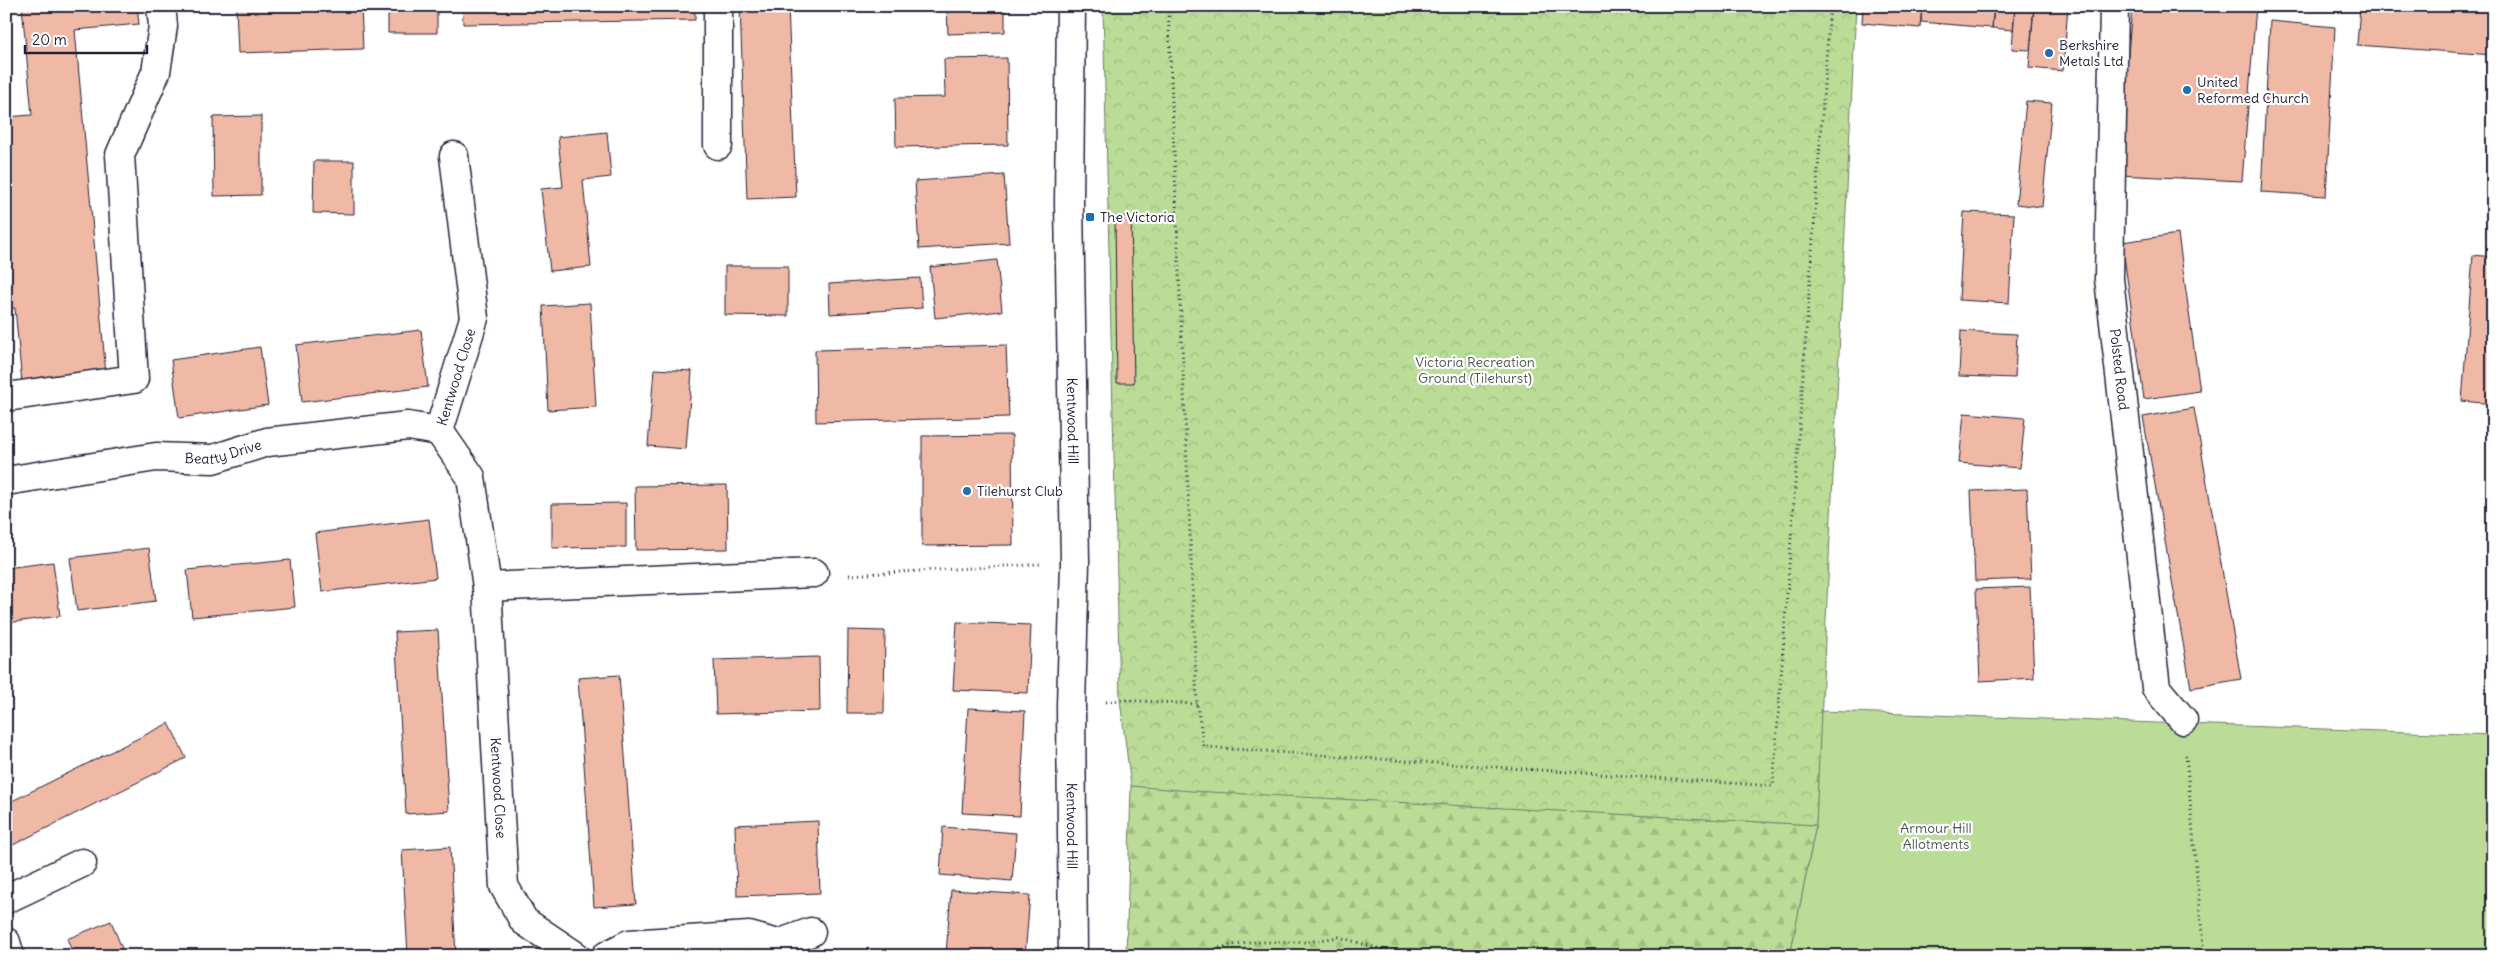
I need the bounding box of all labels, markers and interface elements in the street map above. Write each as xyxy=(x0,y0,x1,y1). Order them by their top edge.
scale bar xyxy=(25,22,148,54)
text: 20 m xyxy=(32,30,67,49)
place label: Berkshire Metals Ltd xyxy=(2059,36,2124,70)
marker: Berkshire Metals Ltd xyxy=(2043,47,2055,59)
place label: United Reformed Church xyxy=(2197,73,2309,107)
marker: United Reformed Church xyxy=(2181,84,2193,96)
place label: The Victoria xyxy=(1100,208,1175,226)
marker: The Victoria xyxy=(1084,211,1096,223)
street label: Kentwood Close xyxy=(433,326,479,428)
street label: Polsted Road xyxy=(2106,328,2133,411)
park label: Victoria Recreation Ground (Tilehurst) xyxy=(1415,353,1535,387)
street label: Kentwood Hill xyxy=(1063,378,1082,464)
street label: Beatty Drive xyxy=(184,435,264,468)
place label: Tilehurst Club xyxy=(977,482,1063,500)
marker: Tilehurst Club xyxy=(961,485,973,497)
street label: Kentwood Close xyxy=(487,737,510,839)
street label: Kentwood Hill xyxy=(1063,783,1081,869)
park label: Armour Hill Allotments xyxy=(1900,819,1972,853)

